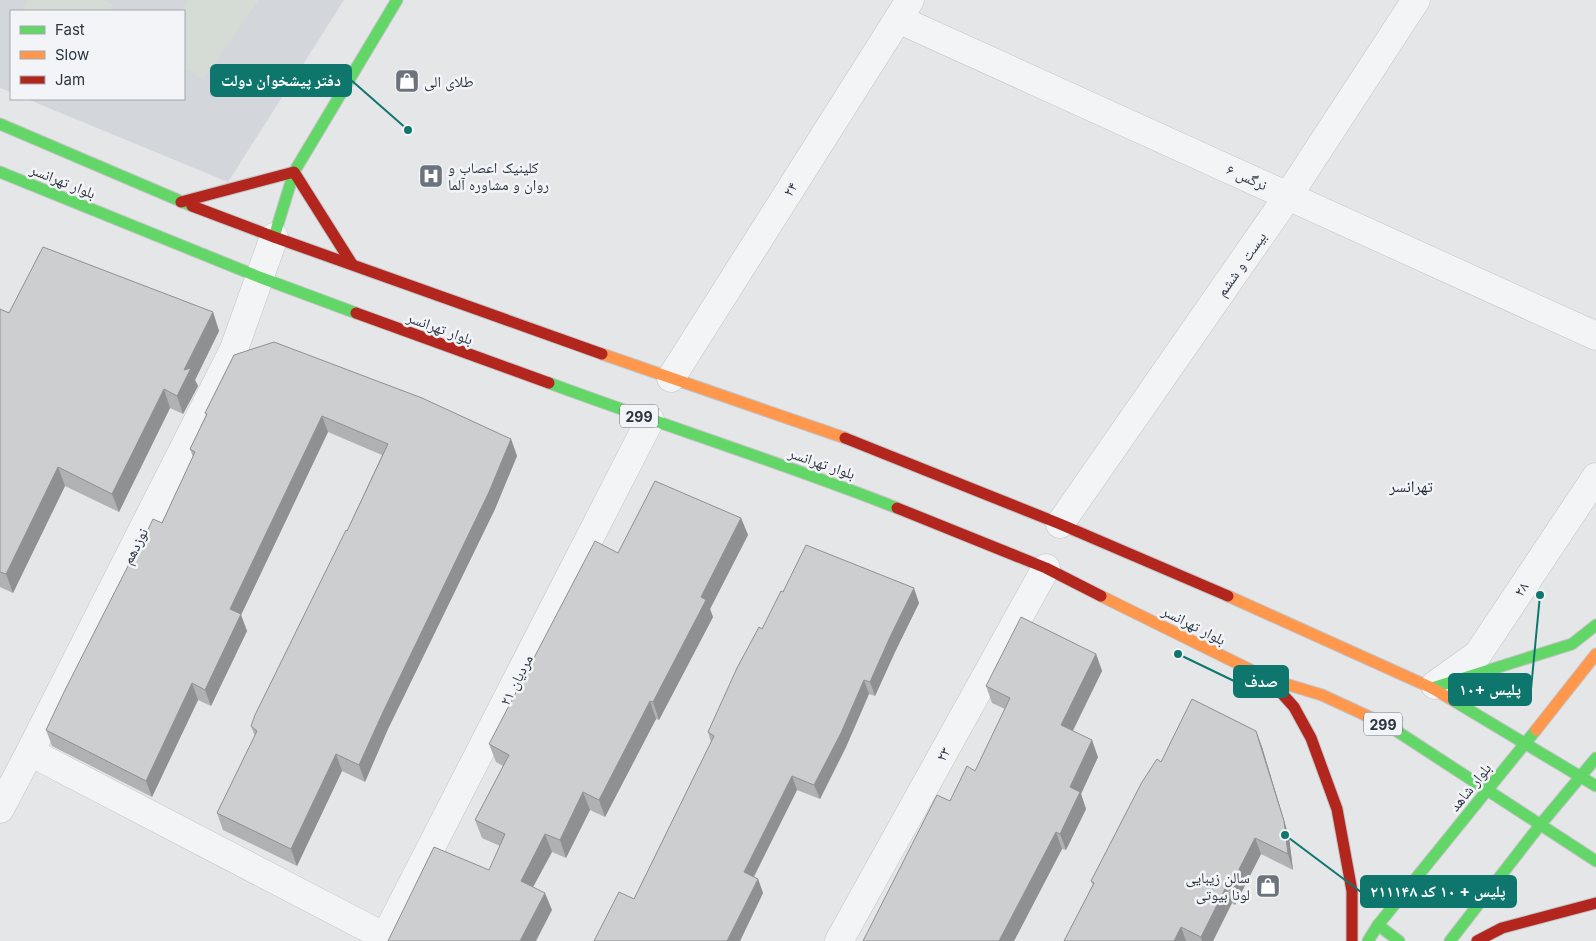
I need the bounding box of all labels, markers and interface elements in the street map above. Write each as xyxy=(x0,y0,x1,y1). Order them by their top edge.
legend xyxy=(10,10,185,100)
text: Fast xyxy=(55,20,85,39)
text: Slow xyxy=(55,45,89,64)
callout: دفتر پیشخوان دولت xyxy=(211,65,351,96)
shop icon: طلای الی xyxy=(394,68,420,94)
text: Jam xyxy=(55,70,85,89)
text: دفتر پیشخوان دولت xyxy=(221,70,341,90)
place label: طلای الی xyxy=(424,72,474,92)
place label: کلینیک اعصاب و روان و مشاوره آلما xyxy=(448,158,549,195)
street label: بلوار تهرانسر xyxy=(27,159,99,203)
street label: نرگس ۶ xyxy=(1223,160,1270,195)
hospital icon: کلینیک اعصاب و روان و مشاوره آلما xyxy=(418,163,444,189)
street label: ۲۴ xyxy=(778,178,802,200)
street label: بیست و ششم xyxy=(1212,228,1271,301)
street label: بلوار تهرانسر xyxy=(403,307,476,349)
road number: 299 xyxy=(620,404,658,428)
street label: بلوار تهرانسر xyxy=(785,442,858,483)
district label: تهرانسر xyxy=(1388,476,1433,496)
street label: نوزدهم xyxy=(118,524,153,568)
street label: ۲۸ xyxy=(1509,578,1533,600)
street label: بلوار تهرانسر xyxy=(1158,600,1229,649)
street label: ۲۱ مردیان xyxy=(495,651,538,709)
callout: صدف xyxy=(1234,666,1288,697)
text: صدف xyxy=(1244,671,1278,691)
callout: پلیس +۱۰ xyxy=(1449,674,1531,705)
text: پلیس +۱۰ xyxy=(1459,679,1521,699)
road number: 299 xyxy=(1364,712,1402,736)
street label: ۲۳ xyxy=(931,743,955,765)
street label: بلوار شاهد xyxy=(1445,759,1495,815)
place label: سالن زیبایی لونا بیوتی xyxy=(1186,868,1250,905)
shop icon: سالن زیبایی لونا بیوتی xyxy=(1255,873,1281,899)
callout: پلیس + ۱۰ کد ۲۱۱۱۴۸ xyxy=(1361,876,1516,907)
text: پلیس + ۱۰ کد ۲۱۱۱۴۸ xyxy=(1370,881,1506,901)

